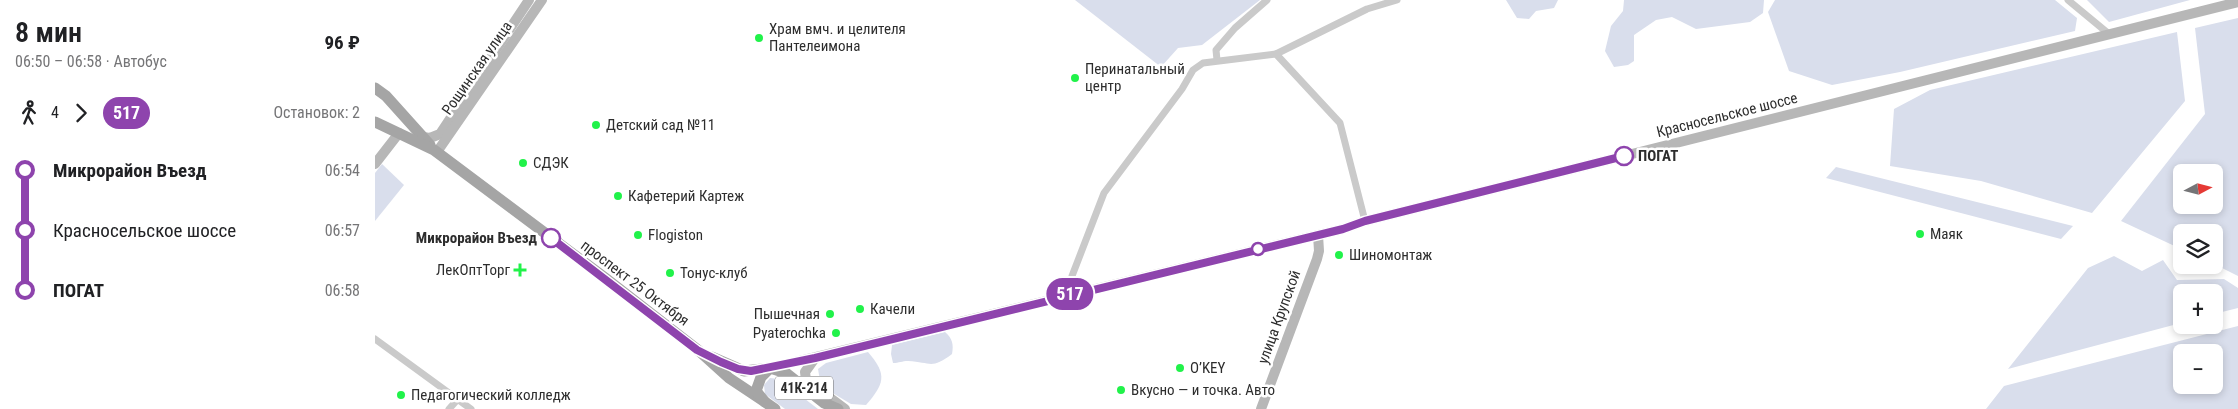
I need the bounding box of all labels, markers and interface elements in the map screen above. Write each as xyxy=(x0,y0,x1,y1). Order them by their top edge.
text: 8 мин xyxy=(15,16,82,49)
street label: Рощинская улица xyxy=(438,18,516,118)
place label: Храм вмч. и целителя Пантелеимона xyxy=(769,20,906,55)
text: 96 ₽ xyxy=(325,31,360,54)
marker: Храм вмч. и целителя Пантелеимона xyxy=(753,32,765,44)
text: 06:50 – 06:58 · Автобус xyxy=(15,52,167,71)
place label: Перинатальный центр xyxy=(1085,60,1185,95)
marker: Перинатальный центр xyxy=(1069,72,1081,84)
street label: Красносельское шоссе xyxy=(1655,89,1799,141)
icon: walk xyxy=(15,99,43,127)
icon: forward xyxy=(67,99,95,127)
text: 517 xyxy=(113,102,140,123)
text: 4 xyxy=(51,103,59,122)
text: Остановок: 2 xyxy=(273,103,360,122)
place label: Детский сад №11 xyxy=(606,116,715,134)
marker: Детский сад №11 xyxy=(590,119,602,131)
marker: ПОГАТ xyxy=(1614,146,1634,166)
place label: ПОГАТ xyxy=(1638,147,1678,165)
place label: СДЭК xyxy=(533,154,569,172)
marker: СДЭК xyxy=(517,157,529,169)
text: Микрорайон Въезд xyxy=(53,159,206,182)
text: 06:54 xyxy=(325,161,360,180)
north arrow xyxy=(2173,164,2223,214)
map controls xyxy=(2173,164,2223,394)
place label: Кафетерий Картеж xyxy=(628,187,744,205)
marker: Кафетерий Картеж xyxy=(612,190,624,202)
text: Красносельское шоссе xyxy=(53,219,236,242)
text: 06:57 xyxy=(325,221,360,240)
button: layers xyxy=(2173,224,2223,274)
place label: Маяк xyxy=(1930,225,1963,243)
place label: Flogiston xyxy=(648,226,703,244)
marker: Микрорайон Въезд xyxy=(541,228,561,248)
marker: Маяк xyxy=(1914,228,1926,240)
place label: Микрорайон Въезд xyxy=(416,229,538,247)
marker: Flogiston xyxy=(632,229,644,241)
street label: проспект 25 Октября xyxy=(577,236,693,330)
unlabelled marker xyxy=(1251,242,1265,256)
place label: Шиномонтаж xyxy=(1349,246,1432,264)
marker: Шиномонтаж xyxy=(1333,249,1345,261)
place label: ЛекОптТорг xyxy=(436,261,510,279)
marker: ЛекОптТорг xyxy=(514,264,526,276)
place label: Тонус-клуб xyxy=(680,264,747,282)
marker: Тонус-клуб xyxy=(664,267,676,279)
street label: улица Крупской xyxy=(1254,268,1304,366)
line badge: 517 xyxy=(1041,278,1099,310)
text: ПОГАТ xyxy=(53,279,104,302)
text: 06:58 xyxy=(325,281,360,300)
text: 517 xyxy=(1056,283,1084,304)
button: + xyxy=(2173,284,2223,334)
place label: Качели xyxy=(870,300,915,318)
marker: Качели xyxy=(854,303,866,315)
place label: Пышечная xyxy=(754,305,820,323)
marker: Пышечная xyxy=(824,308,836,320)
place label: Pyaterochka xyxy=(753,324,826,342)
marker: Pyaterochka xyxy=(830,327,842,339)
button: − xyxy=(2173,344,2223,394)
place label: O’KEY xyxy=(1190,359,1226,377)
marker: O’KEY xyxy=(1174,362,1186,374)
road number: 41К-214 xyxy=(775,376,833,399)
place label: Вкусно — и точка. Авто xyxy=(1131,381,1275,399)
marker: Вкусно — и точка. Авто xyxy=(1115,384,1127,396)
place label: Педагогический колледж xyxy=(411,386,571,404)
marker: Педагогический колледж xyxy=(395,389,407,401)

